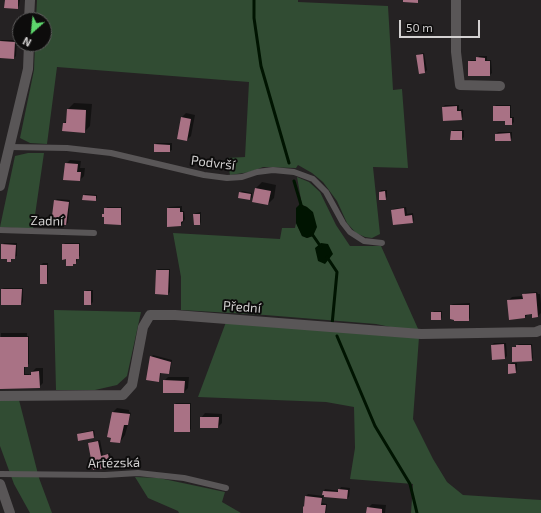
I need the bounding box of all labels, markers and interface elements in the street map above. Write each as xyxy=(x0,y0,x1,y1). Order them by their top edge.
north arrow xyxy=(12,12,52,52)
scale bar xyxy=(401,12,482,38)
text: 50 m xyxy=(406,20,433,34)
text: N xyxy=(20,35,33,50)
street label: Podvrší xyxy=(190,153,236,173)
street label: Zadní xyxy=(30,213,64,229)
street label: Přední xyxy=(223,298,261,316)
street label: Artézská xyxy=(88,455,140,471)

